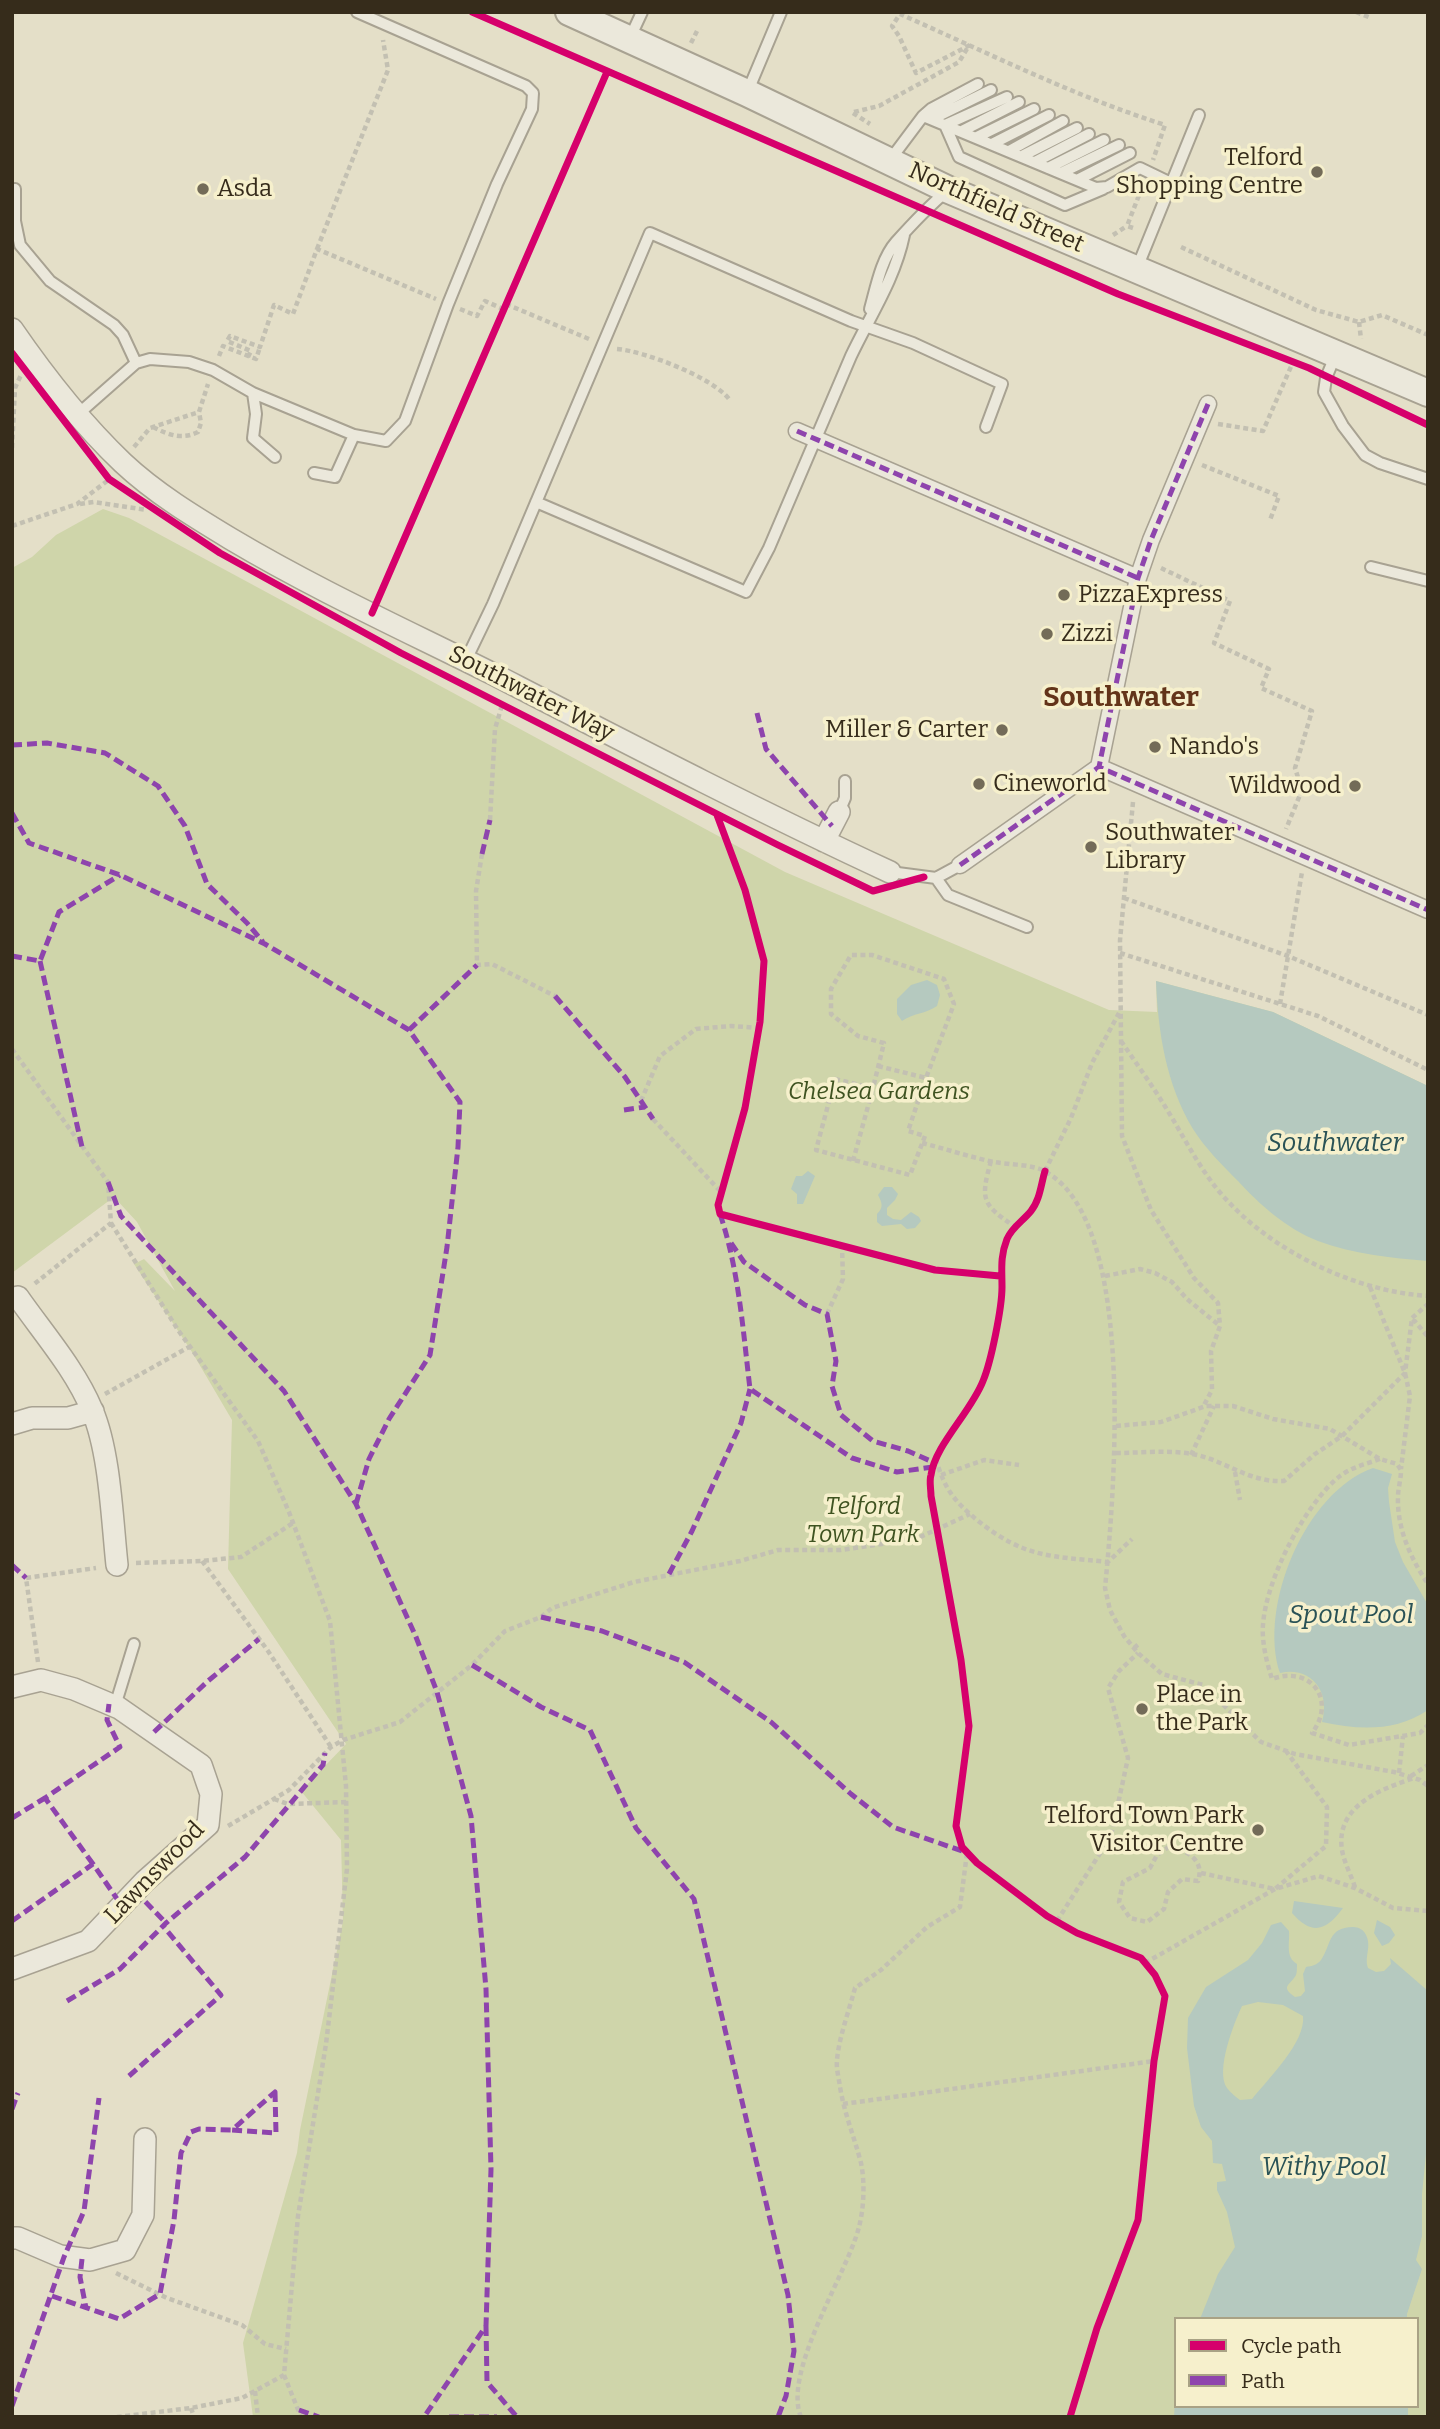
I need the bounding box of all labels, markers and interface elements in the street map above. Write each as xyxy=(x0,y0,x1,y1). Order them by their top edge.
place label: Telford Shopping Centre xyxy=(1116,144,1303,200)
street label: Northfield Street xyxy=(904,156,1088,260)
marker: Telford Shopping Centre xyxy=(1309,164,1325,180)
place label: Asda xyxy=(217,175,272,203)
marker: Asda xyxy=(195,181,211,197)
place label: PizzaExpress xyxy=(1078,581,1223,609)
marker: PizzaExpress xyxy=(1056,587,1072,603)
place label: Zizzi xyxy=(1061,620,1113,648)
marker: Zizzi xyxy=(1039,626,1055,642)
street label: Southwater Way xyxy=(443,640,619,748)
district label: Southwater xyxy=(1043,681,1199,715)
place label: Miller & Carter xyxy=(825,716,988,744)
marker: Miller & Carter xyxy=(994,722,1010,738)
place label: Nando's xyxy=(1169,733,1259,761)
marker: Nando's xyxy=(1147,739,1163,755)
place label: Cineworld xyxy=(993,770,1107,798)
place label: Wildwood xyxy=(1229,772,1341,800)
marker: Cineworld xyxy=(971,776,987,792)
marker: Wildwood xyxy=(1347,778,1363,794)
place label: Southwater Library xyxy=(1105,819,1234,875)
marker: Southwater Library xyxy=(1083,839,1099,855)
park label: Chelsea Gardens xyxy=(788,1078,970,1106)
water label: Southwater xyxy=(1267,1128,1403,1160)
park label: Telford Town Park xyxy=(807,1493,919,1549)
water label: Spout Pool xyxy=(1288,1600,1414,1632)
place label: Place in the Park xyxy=(1156,1681,1248,1737)
marker: Place in the Park xyxy=(1134,1701,1150,1717)
place label: Telford Town Park Visitor Centre xyxy=(1044,1802,1244,1858)
street label: Lawnswood xyxy=(99,1816,211,1930)
marker: Telford Town Park Visitor Centre xyxy=(1250,1822,1266,1838)
water label: Withy Pool xyxy=(1262,2152,1386,2184)
legend xyxy=(1174,2317,1419,2408)
text: Cycle path xyxy=(1241,2333,1341,2359)
text: Path xyxy=(1241,2368,1285,2394)

